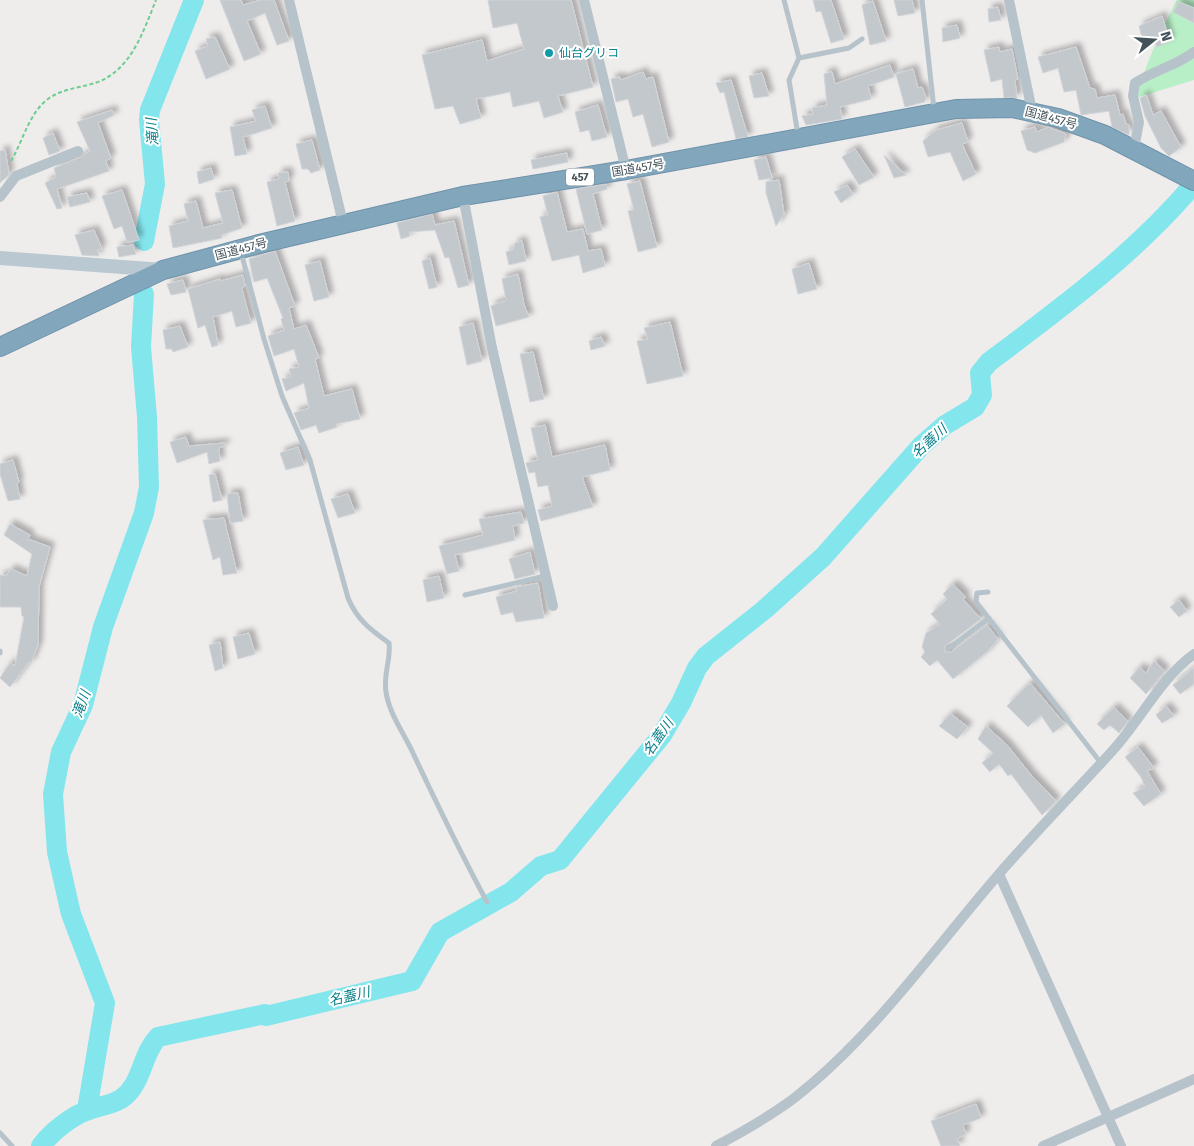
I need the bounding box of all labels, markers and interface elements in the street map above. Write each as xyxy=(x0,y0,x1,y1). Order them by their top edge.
north arrow xyxy=(1129,15,1179,65)
text: N xyxy=(1156,29,1175,43)
place label: 仙台グリコ xyxy=(559,46,619,60)
marker: 仙台グリコ xyxy=(543,47,555,59)
street label: 国道457号 xyxy=(1023,104,1079,132)
water label: 滝川 xyxy=(143,115,162,147)
street label: 国道457号 xyxy=(611,156,665,180)
road number: 457 xyxy=(566,168,594,186)
street label: 国道457号 xyxy=(213,235,269,263)
water label: 名蓋川 xyxy=(908,420,952,462)
water label: 滝川 xyxy=(69,686,95,720)
water label: 名蓋川 xyxy=(639,714,679,759)
water label: 名蓋川 xyxy=(327,983,373,1009)

